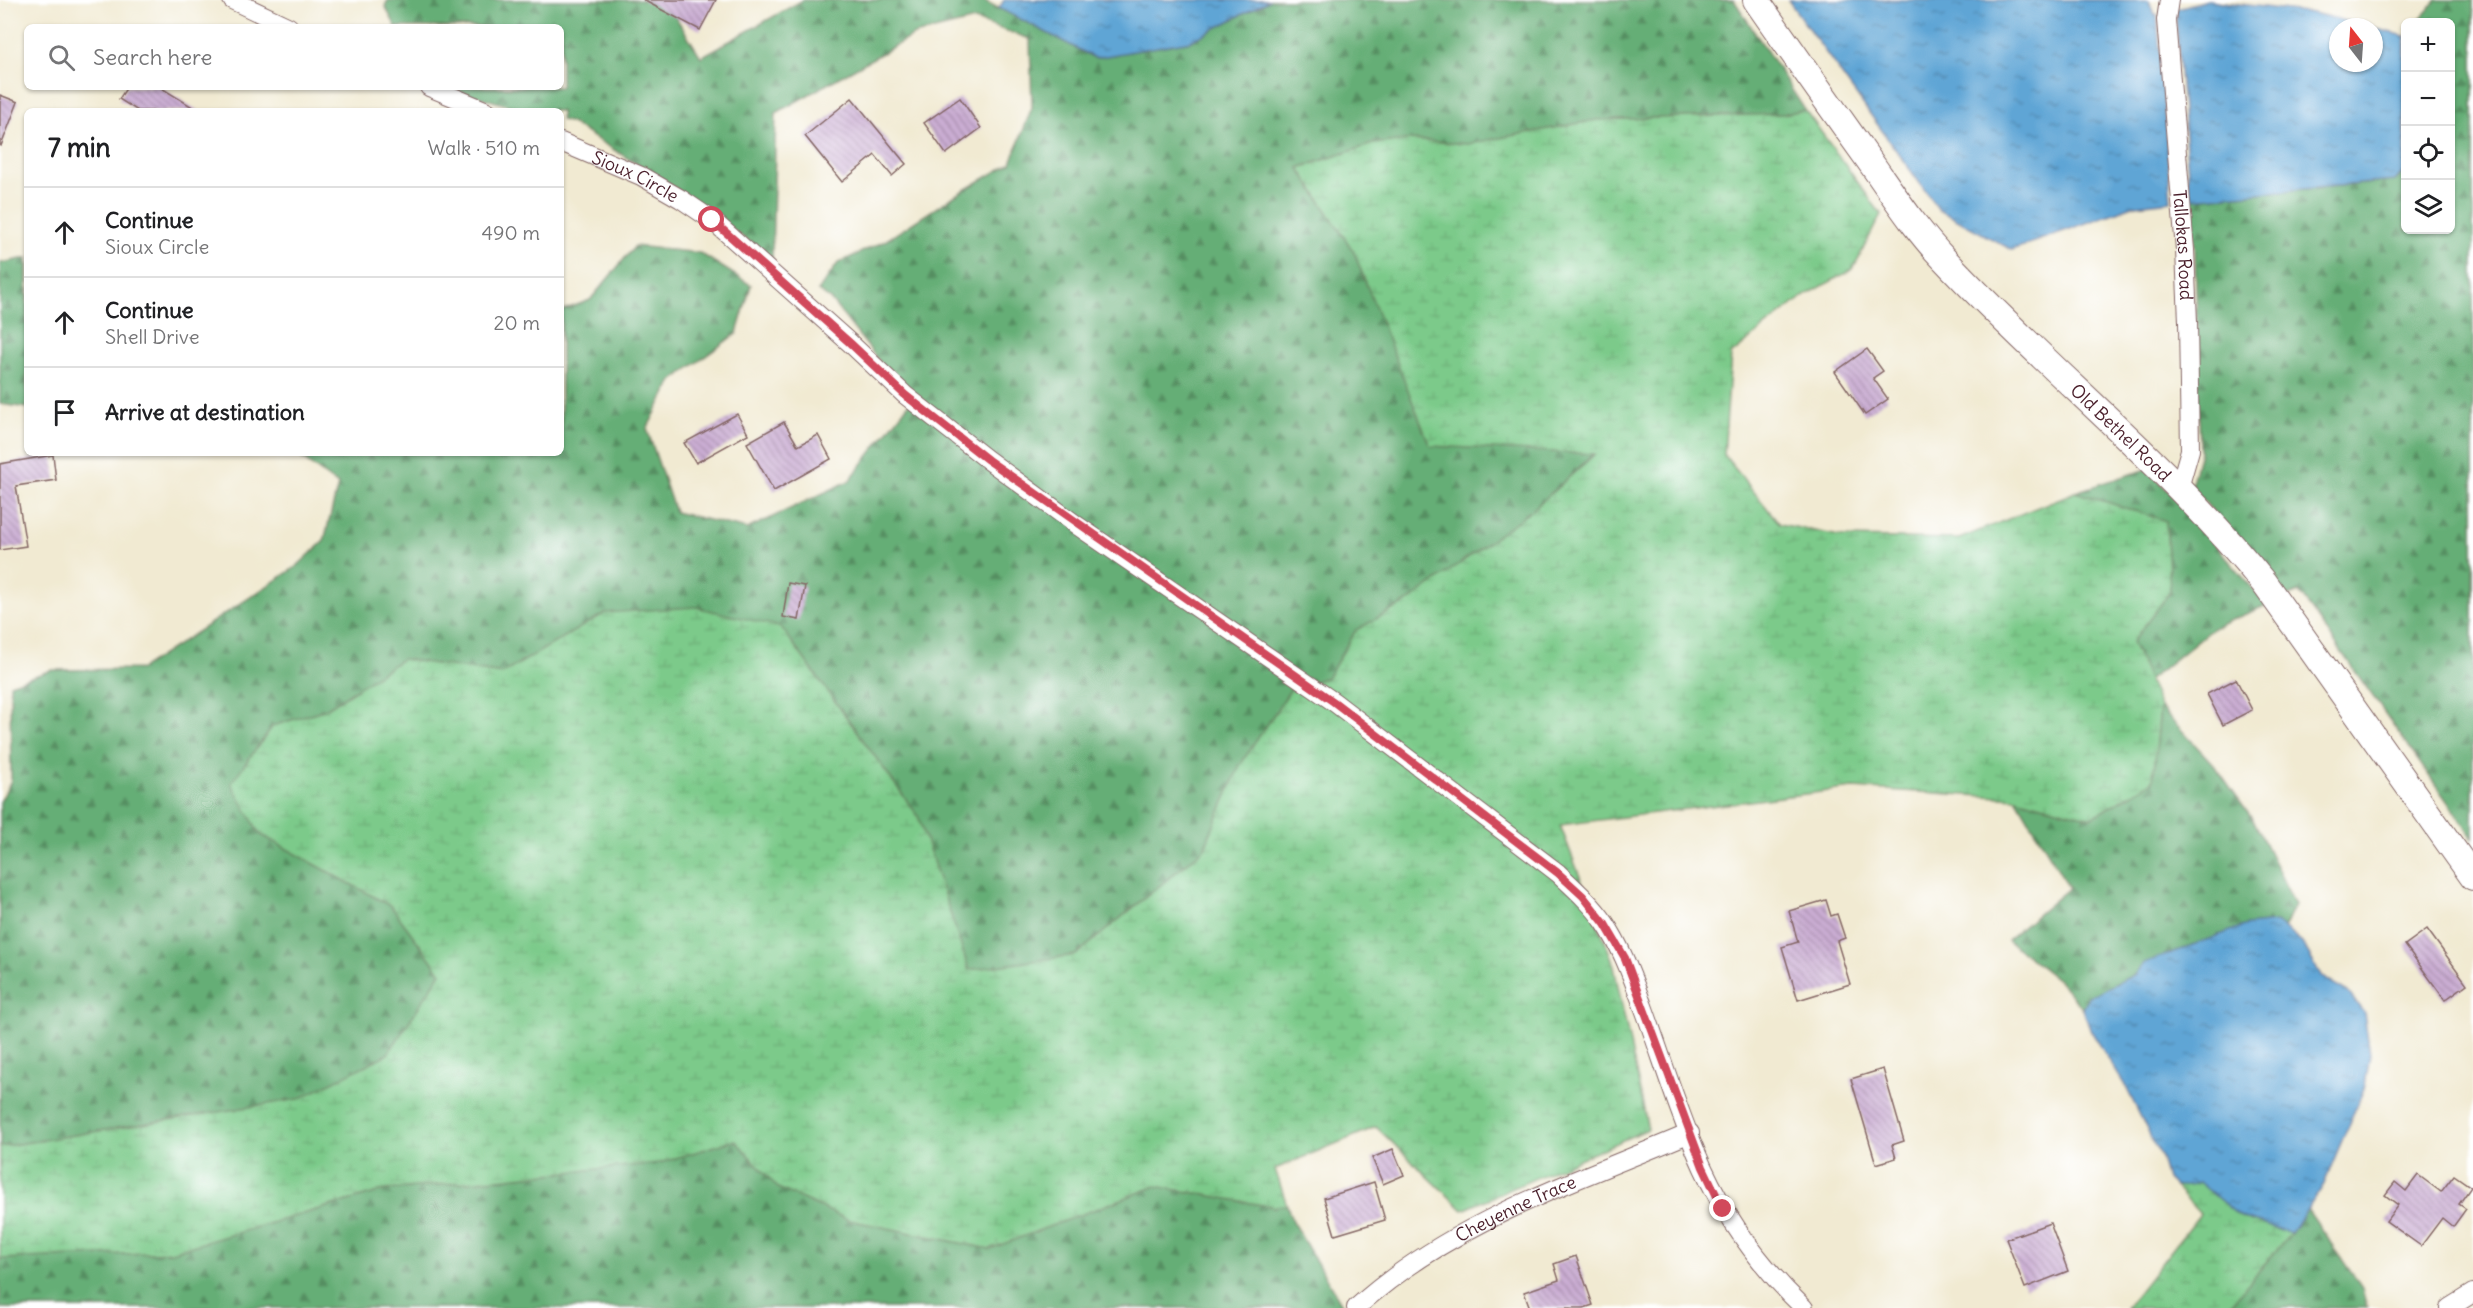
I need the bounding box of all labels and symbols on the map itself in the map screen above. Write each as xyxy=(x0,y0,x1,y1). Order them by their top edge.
north arrow xyxy=(2329,18,2383,72)
street label: Sioux Circle xyxy=(589,145,683,207)
street label: Tallokas Road xyxy=(2169,189,2199,301)
route start xyxy=(698,206,724,232)
street label: Old Bethel Road xyxy=(2066,378,2177,486)
street label: Cheyenne Trace xyxy=(1451,1170,1579,1247)
route end xyxy=(1709,1195,1735,1221)

